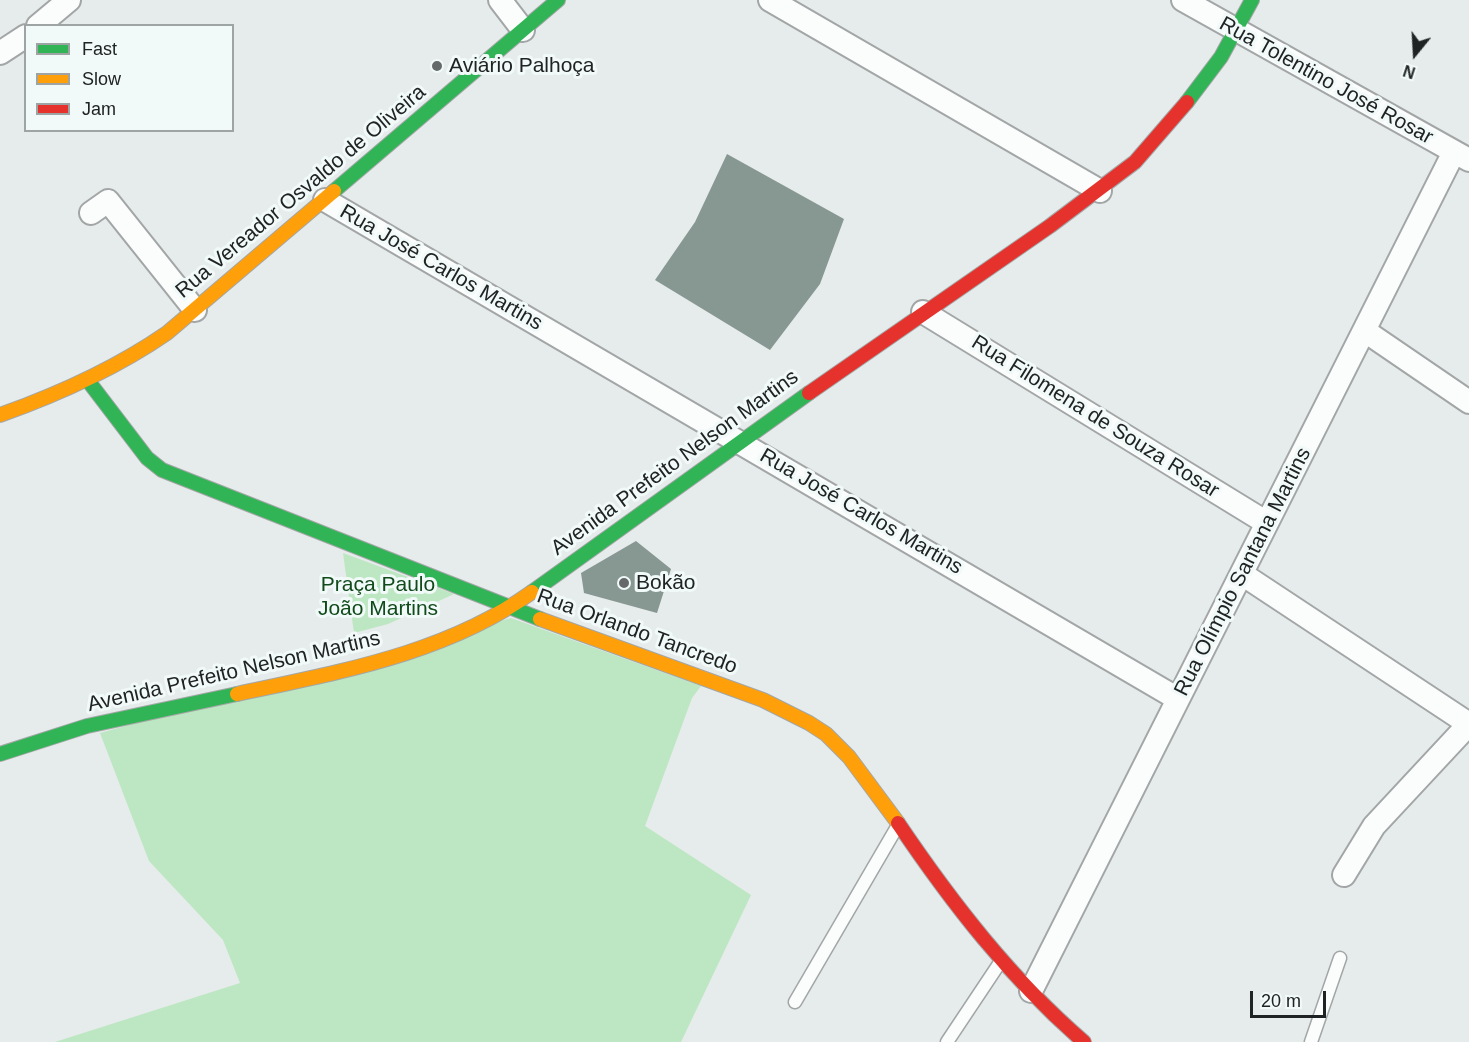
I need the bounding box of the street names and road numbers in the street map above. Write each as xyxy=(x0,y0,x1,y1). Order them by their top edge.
street label: Rua Tolentino José Rosar xyxy=(1215,12,1437,150)
street label: Rua Vereador Osvaldo de Oliveira xyxy=(171,80,431,304)
street label: Rua José Carlos Martins xyxy=(335,200,547,336)
street label: Rua Filomena de Souza Rosar xyxy=(967,330,1223,504)
street label: Avenida Prefeito Nelson Martins xyxy=(546,365,804,561)
street label: Rua José Carlos Martins xyxy=(755,444,967,580)
street label: Rua Olímpio Santana Martins xyxy=(1169,444,1317,700)
street label: Rua Orlando Tancredo xyxy=(533,584,741,680)
street label: Avenida Prefeito Nelson Martins xyxy=(85,626,383,718)

